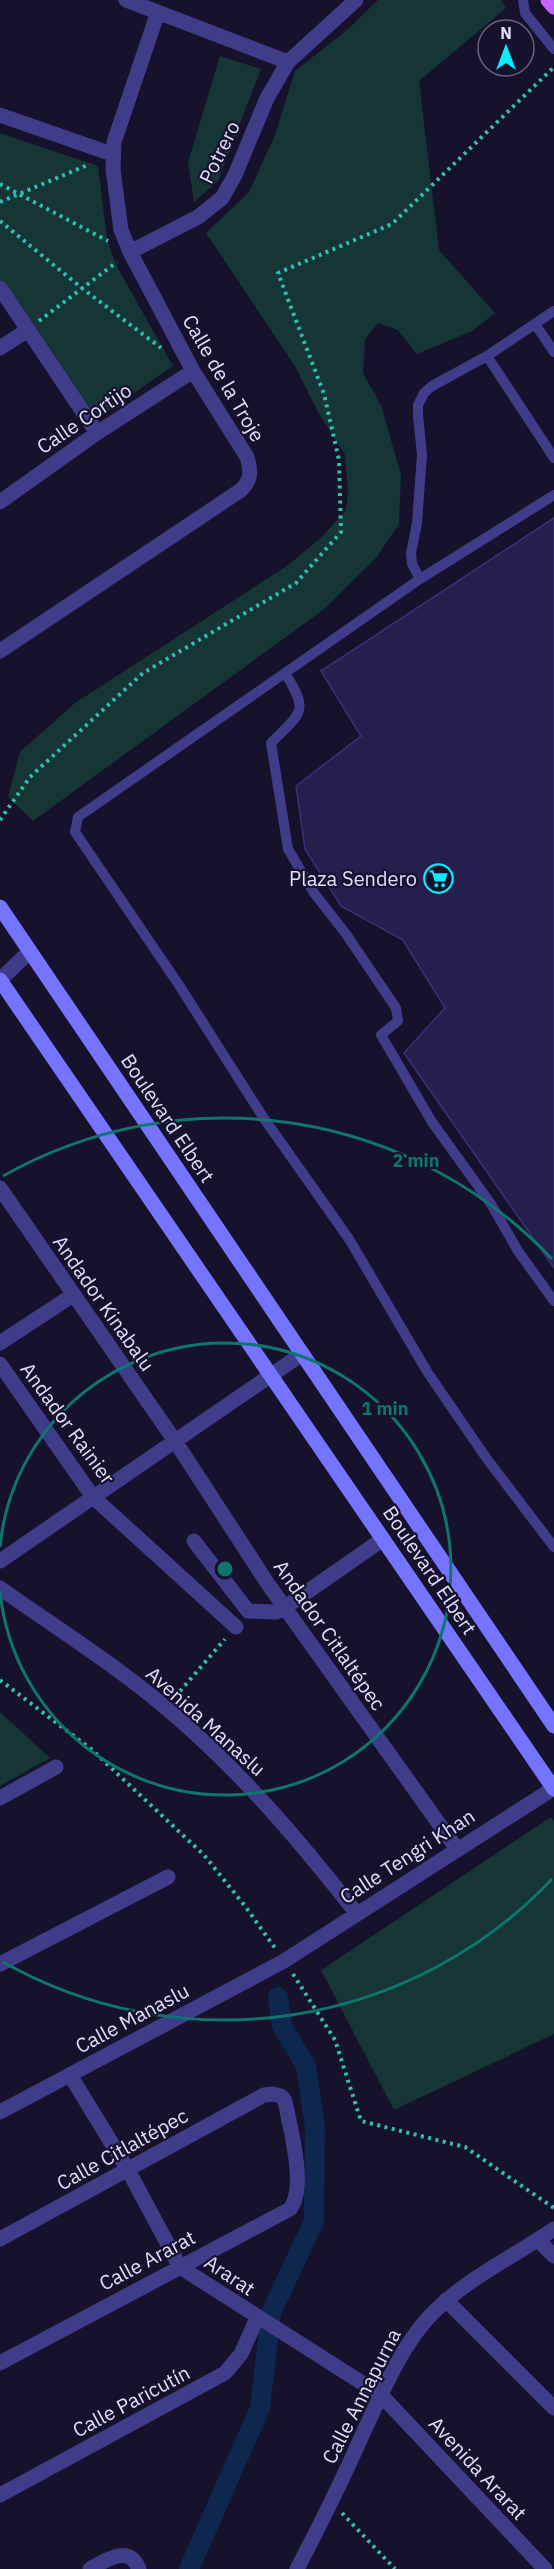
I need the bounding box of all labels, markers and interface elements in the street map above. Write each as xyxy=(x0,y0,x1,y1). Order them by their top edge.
north arrow xyxy=(476,18,536,78)
text: N xyxy=(500,23,512,43)
street label: Potrero xyxy=(192,116,246,188)
street label: Calle de la Troje xyxy=(177,309,271,447)
street label: Calle Cortijo xyxy=(31,376,137,460)
supermarket icon: Plaza Sendero xyxy=(422,862,454,894)
place label: Plaza Sendero xyxy=(289,865,417,892)
street label: Boulevard Elbert xyxy=(115,1048,221,1188)
text: 2 min xyxy=(392,1149,440,1172)
street label: Andador Kinabalu xyxy=(47,1230,161,1376)
street label: Andador Rainier xyxy=(15,1357,121,1489)
text: 1 min xyxy=(361,1397,409,1420)
street label: Boulevard Elbert xyxy=(377,1500,483,1640)
street label: Andador Citlaltépec xyxy=(268,1554,392,1716)
centre of rings xyxy=(215,1559,235,1579)
street label: Avenida Manaslu xyxy=(141,1660,271,1782)
street label: Calle Tengri Khan xyxy=(334,1802,480,1910)
street label: Calle Manaslu xyxy=(70,1977,194,2059)
street label: Calle Citlaltépec xyxy=(52,2102,192,2196)
street label: Calle Ararat xyxy=(94,2223,200,2297)
street label: Ararat xyxy=(199,2248,261,2302)
street label: Calle Annapurna xyxy=(315,2324,407,2468)
street label: Calle Paricutín xyxy=(68,2359,194,2443)
street label: Avenida Ararat xyxy=(423,2410,533,2526)

